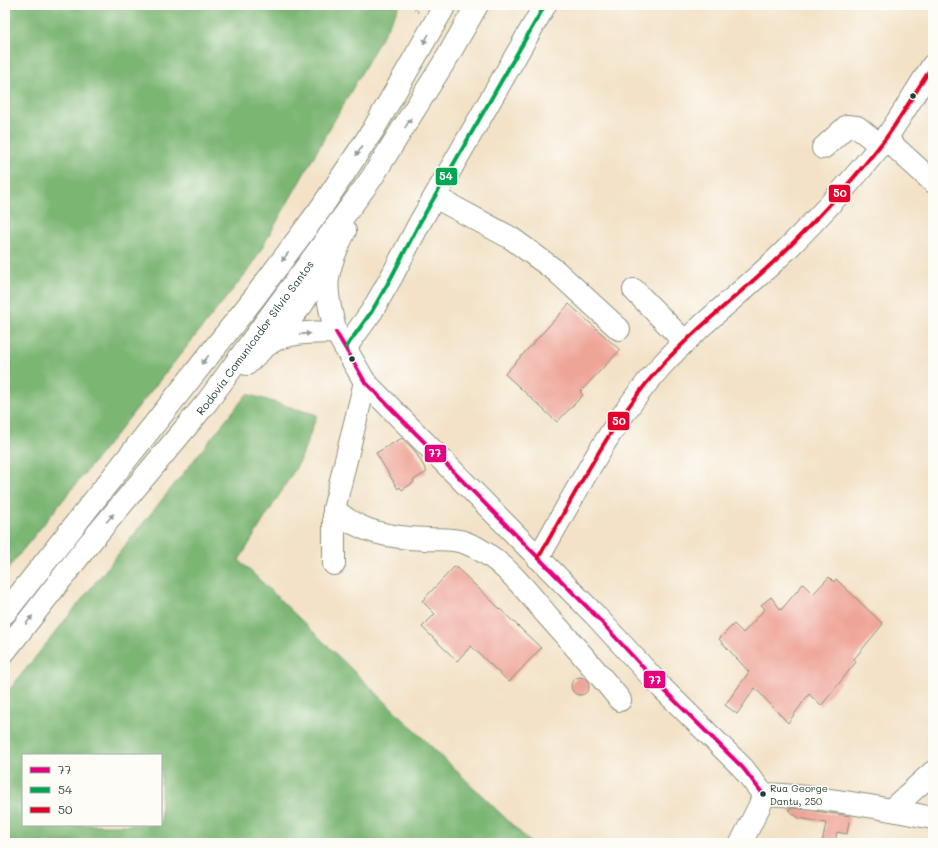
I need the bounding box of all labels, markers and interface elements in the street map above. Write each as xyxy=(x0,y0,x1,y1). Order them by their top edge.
one-way arrow xyxy=(422,33,429,45)
unlabelled marker xyxy=(908,91,918,101)
one-way arrow xyxy=(404,117,411,129)
one-way arrow xyxy=(355,145,363,156)
line badge: 54 xyxy=(435,167,458,186)
text: 54 xyxy=(439,168,453,183)
line badge: 50 xyxy=(828,184,851,203)
text: 50 xyxy=(833,185,847,200)
one-way arrow xyxy=(281,252,289,263)
street label: Rodovia Comunicador Silvio Santos xyxy=(192,257,317,418)
one-way arrow xyxy=(299,330,311,337)
one-way arrow xyxy=(201,354,209,365)
unlabelled marker xyxy=(347,354,357,364)
line badge: 50 xyxy=(607,411,630,431)
text: 50 xyxy=(612,413,626,428)
line badge: 77 xyxy=(424,444,447,463)
text: 77 xyxy=(429,445,441,460)
one-way arrow xyxy=(106,513,115,524)
one-way arrow xyxy=(24,614,33,625)
line badge: 77 xyxy=(643,670,666,689)
text: 77 xyxy=(649,672,661,687)
legend xyxy=(22,754,162,826)
text: 77 xyxy=(58,761,72,777)
text: 54 xyxy=(58,781,72,797)
place label: Rua George Dantu, 250 xyxy=(770,781,828,808)
marker: Rua George Dantu, 250 xyxy=(758,789,768,799)
text: 50 xyxy=(58,801,73,817)

